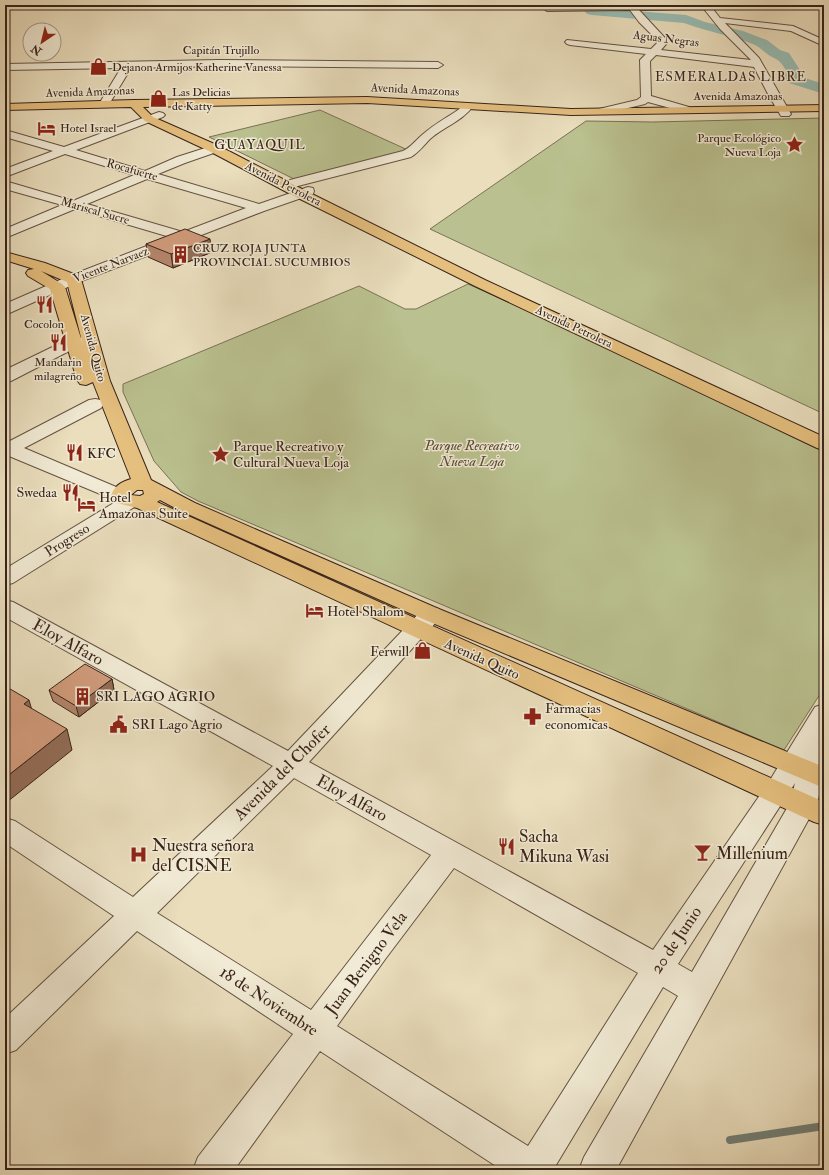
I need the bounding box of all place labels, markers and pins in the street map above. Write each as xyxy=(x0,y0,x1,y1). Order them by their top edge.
shop icon: Dejanon Armijos Katherine Vanessa xyxy=(89,57,109,77)
place label: Dejanon Armijos Katherine Vanessa xyxy=(112,60,283,75)
place label: Las Delicias de Katty xyxy=(172,85,230,114)
shop icon: Las Delicias de Katty xyxy=(149,89,169,109)
hotel icon: Hotel Israel xyxy=(37,118,57,138)
place label: Hotel Israel xyxy=(60,121,116,136)
place label: Parque Ecológico Nueva Loja xyxy=(697,131,782,160)
place icon: Parque Ecológico Nueva Loja xyxy=(784,135,804,155)
place label: CRUZ ROJA JUNTA PROVINCIAL SUCUMBIOS xyxy=(193,241,350,270)
building icon: CRUZ ROJA JUNTA PROVINCIAL SUCUMBIOS xyxy=(170,245,190,265)
restaurant icon: Cocolon xyxy=(34,295,54,315)
place label: Cocolon xyxy=(24,317,64,332)
restaurant icon: Mandarin milagreño xyxy=(48,333,68,353)
place label: Mandarin milagreño xyxy=(34,355,82,384)
place label: Parque Recreativo y Cultural Nueva Loja xyxy=(233,438,349,471)
restaurant icon: KFC xyxy=(64,443,84,463)
place icon: Parque Recreativo y Cultural Nueva Loja xyxy=(210,444,230,464)
place label: KFC xyxy=(87,445,116,462)
restaurant icon: Swedaa xyxy=(60,482,80,502)
place label: Swedaa xyxy=(17,484,57,501)
place label: Hotel Amazonas Suite xyxy=(98,489,188,522)
hotel icon: Hotel Amazonas Suite xyxy=(76,495,96,515)
hotel icon: Hotel Shalom xyxy=(304,601,324,621)
place label: Hotel Shalom xyxy=(327,603,404,620)
shop icon: Ferwill xyxy=(412,641,432,661)
place label: Ferwill xyxy=(370,643,409,660)
building icon: SRI LAGO AGRIO xyxy=(73,686,93,706)
place label: SRI LAGO AGRIO xyxy=(96,688,215,705)
place label: Farmacias economicas xyxy=(545,700,608,733)
pharmacy icon: Farmacias economicas xyxy=(522,706,542,726)
public building icon: SRI Lago Agrio xyxy=(109,714,129,734)
place label: SRI Lago Agrio xyxy=(132,716,223,733)
place label: Sacha Mikuna Wasi xyxy=(519,826,610,867)
place label: Nuestra señora del CISNE xyxy=(152,835,255,876)
restaurant icon: Sacha Mikuna Wasi xyxy=(496,836,516,856)
bar icon: Millenium xyxy=(693,843,713,863)
place label: Millenium xyxy=(716,843,788,864)
hospital icon: Nuestra señora del CISNE xyxy=(129,845,149,865)

